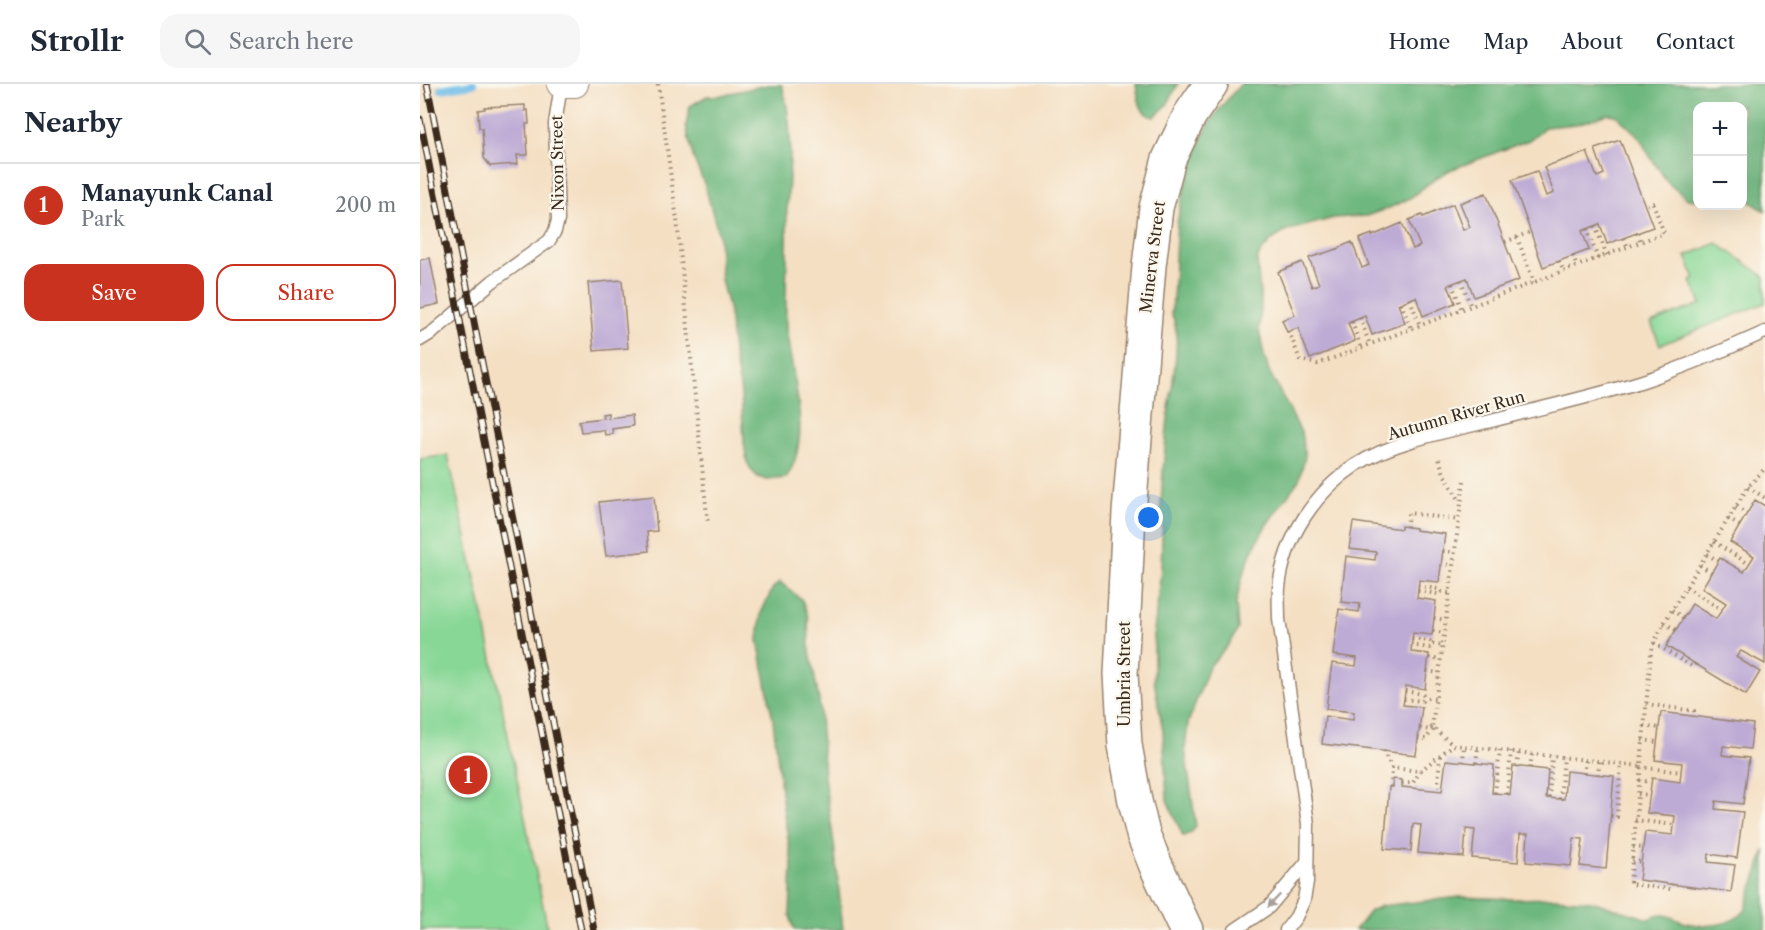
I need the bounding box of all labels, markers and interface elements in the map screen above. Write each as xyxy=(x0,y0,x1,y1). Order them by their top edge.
search box xyxy=(160,14,580,68)
text: Strollr xyxy=(30,24,124,58)
icon: search xyxy=(181,25,214,58)
text: Search here xyxy=(229,28,353,55)
text: Home xyxy=(1389,29,1450,54)
text: Map xyxy=(1483,29,1528,54)
text: About xyxy=(1561,29,1623,54)
text: Contact xyxy=(1656,29,1735,54)
map controls xyxy=(1693,102,1747,210)
button: + xyxy=(1693,102,1747,156)
text: Nearby xyxy=(24,107,122,139)
street label: Nixon Street xyxy=(546,114,568,211)
button: − xyxy=(1693,156,1747,210)
text: Manayunk Canal xyxy=(81,180,273,207)
text: 1 xyxy=(39,193,48,217)
text: 200 m xyxy=(335,193,396,217)
street label: Minerva Street xyxy=(1135,199,1169,314)
text: Park xyxy=(81,207,124,231)
button: Save xyxy=(24,264,204,321)
button: Share xyxy=(216,264,396,321)
street label: Autumn River Run xyxy=(1384,386,1527,444)
your location xyxy=(1134,503,1163,532)
street label: Umbria Street xyxy=(1114,621,1134,727)
pin: 1 xyxy=(448,752,488,798)
one-way arrow xyxy=(1268,893,1282,907)

